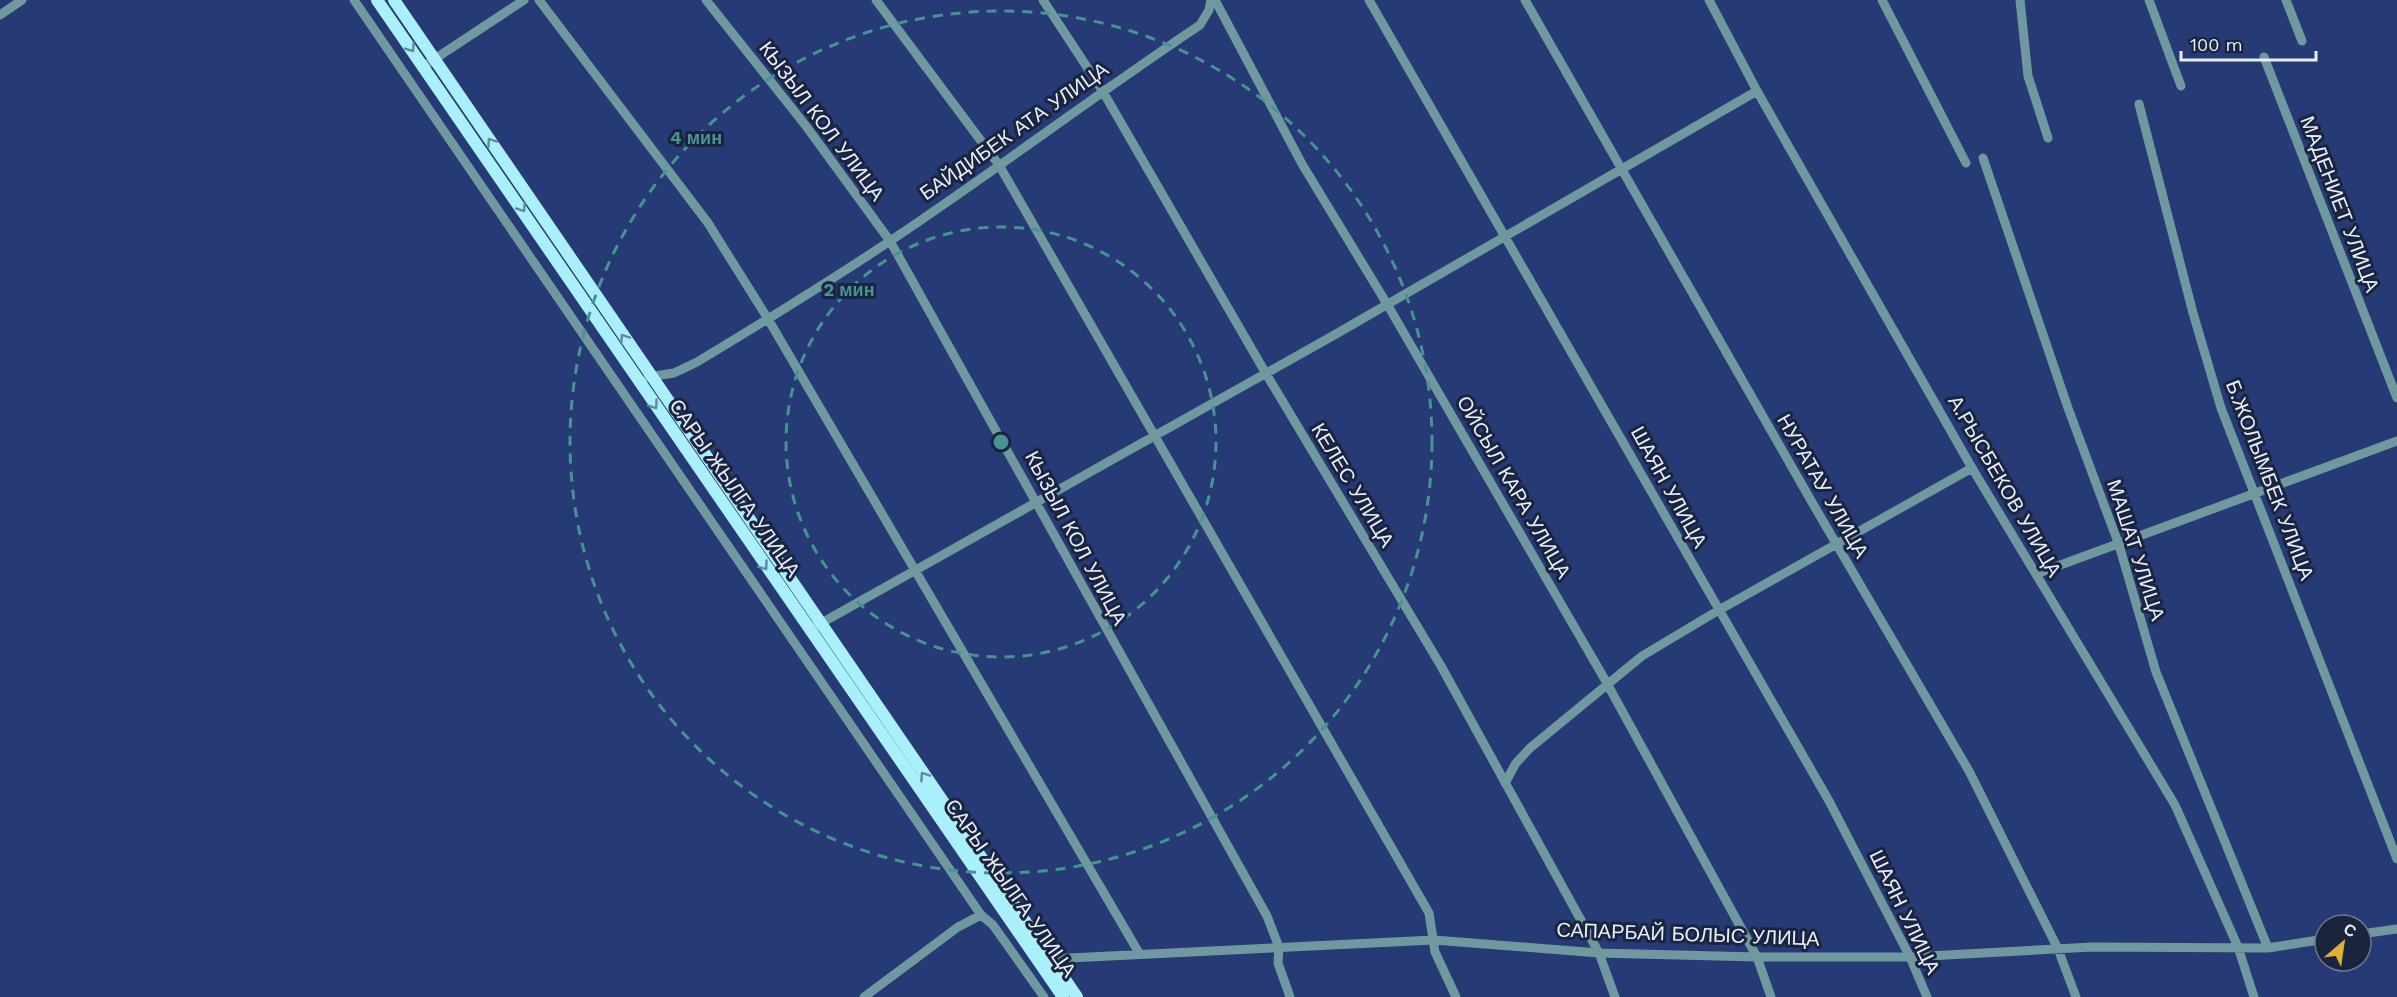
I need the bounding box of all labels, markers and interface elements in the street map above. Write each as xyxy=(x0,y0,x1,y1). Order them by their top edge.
scale bar xyxy=(2181,24,2316,62)
text: 100 m xyxy=(2190,34,2243,55)
street label: КЫЗЫЛ КОЛ УЛИЦА xyxy=(754,37,890,206)
one-way arrow xyxy=(404,41,415,52)
street label: БАЙДИБЕК АТА УЛИЦА xyxy=(915,56,1113,205)
street label: МАДЕНИЕТ УЛИЦА xyxy=(2295,113,2385,296)
text: 4 мин xyxy=(670,127,722,148)
one-way arrow xyxy=(487,138,498,149)
one-way arrow xyxy=(515,201,526,212)
text: 2 мин xyxy=(823,279,875,300)
one-way arrow xyxy=(620,334,631,345)
street label: Б.ЖОЛЫМБЕК УЛИЦА xyxy=(2221,377,2319,584)
street label: ОЙСЫЛ КАРА УЛИЦА xyxy=(1452,391,1576,583)
street label: А.РЫСБЕКОВ УЛИЦА xyxy=(1943,391,2067,582)
street label: САРЫ ЖЫЛГА УЛИЦА xyxy=(664,394,806,582)
one-way arrow xyxy=(647,398,658,409)
street label: НУРАТАУ УЛИЦА xyxy=(1772,410,1874,563)
street label: КЕЛЕС УЛИЦА xyxy=(1307,419,1400,552)
street label: ШАЯН УЛИЦА xyxy=(1626,422,1713,552)
centre of rings xyxy=(991,432,1011,452)
street label: КЫЗЫЛ КОЛ УЛИЦА xyxy=(1020,447,1132,630)
street label: МАШАТ УЛИЦА xyxy=(2102,476,2170,624)
one-way arrow xyxy=(757,559,768,570)
one-way arrow xyxy=(920,772,931,783)
street label: САРЫ ЖЫЛГА УЛИЦА xyxy=(940,794,1082,982)
street label: ШАЯН УЛИЦА xyxy=(1865,846,1946,979)
north arrow xyxy=(2313,913,2373,973)
street label: САПАРБАЙ БОЛЫС УЛИЦА xyxy=(1556,917,1821,951)
text: С xyxy=(2340,919,2360,942)

